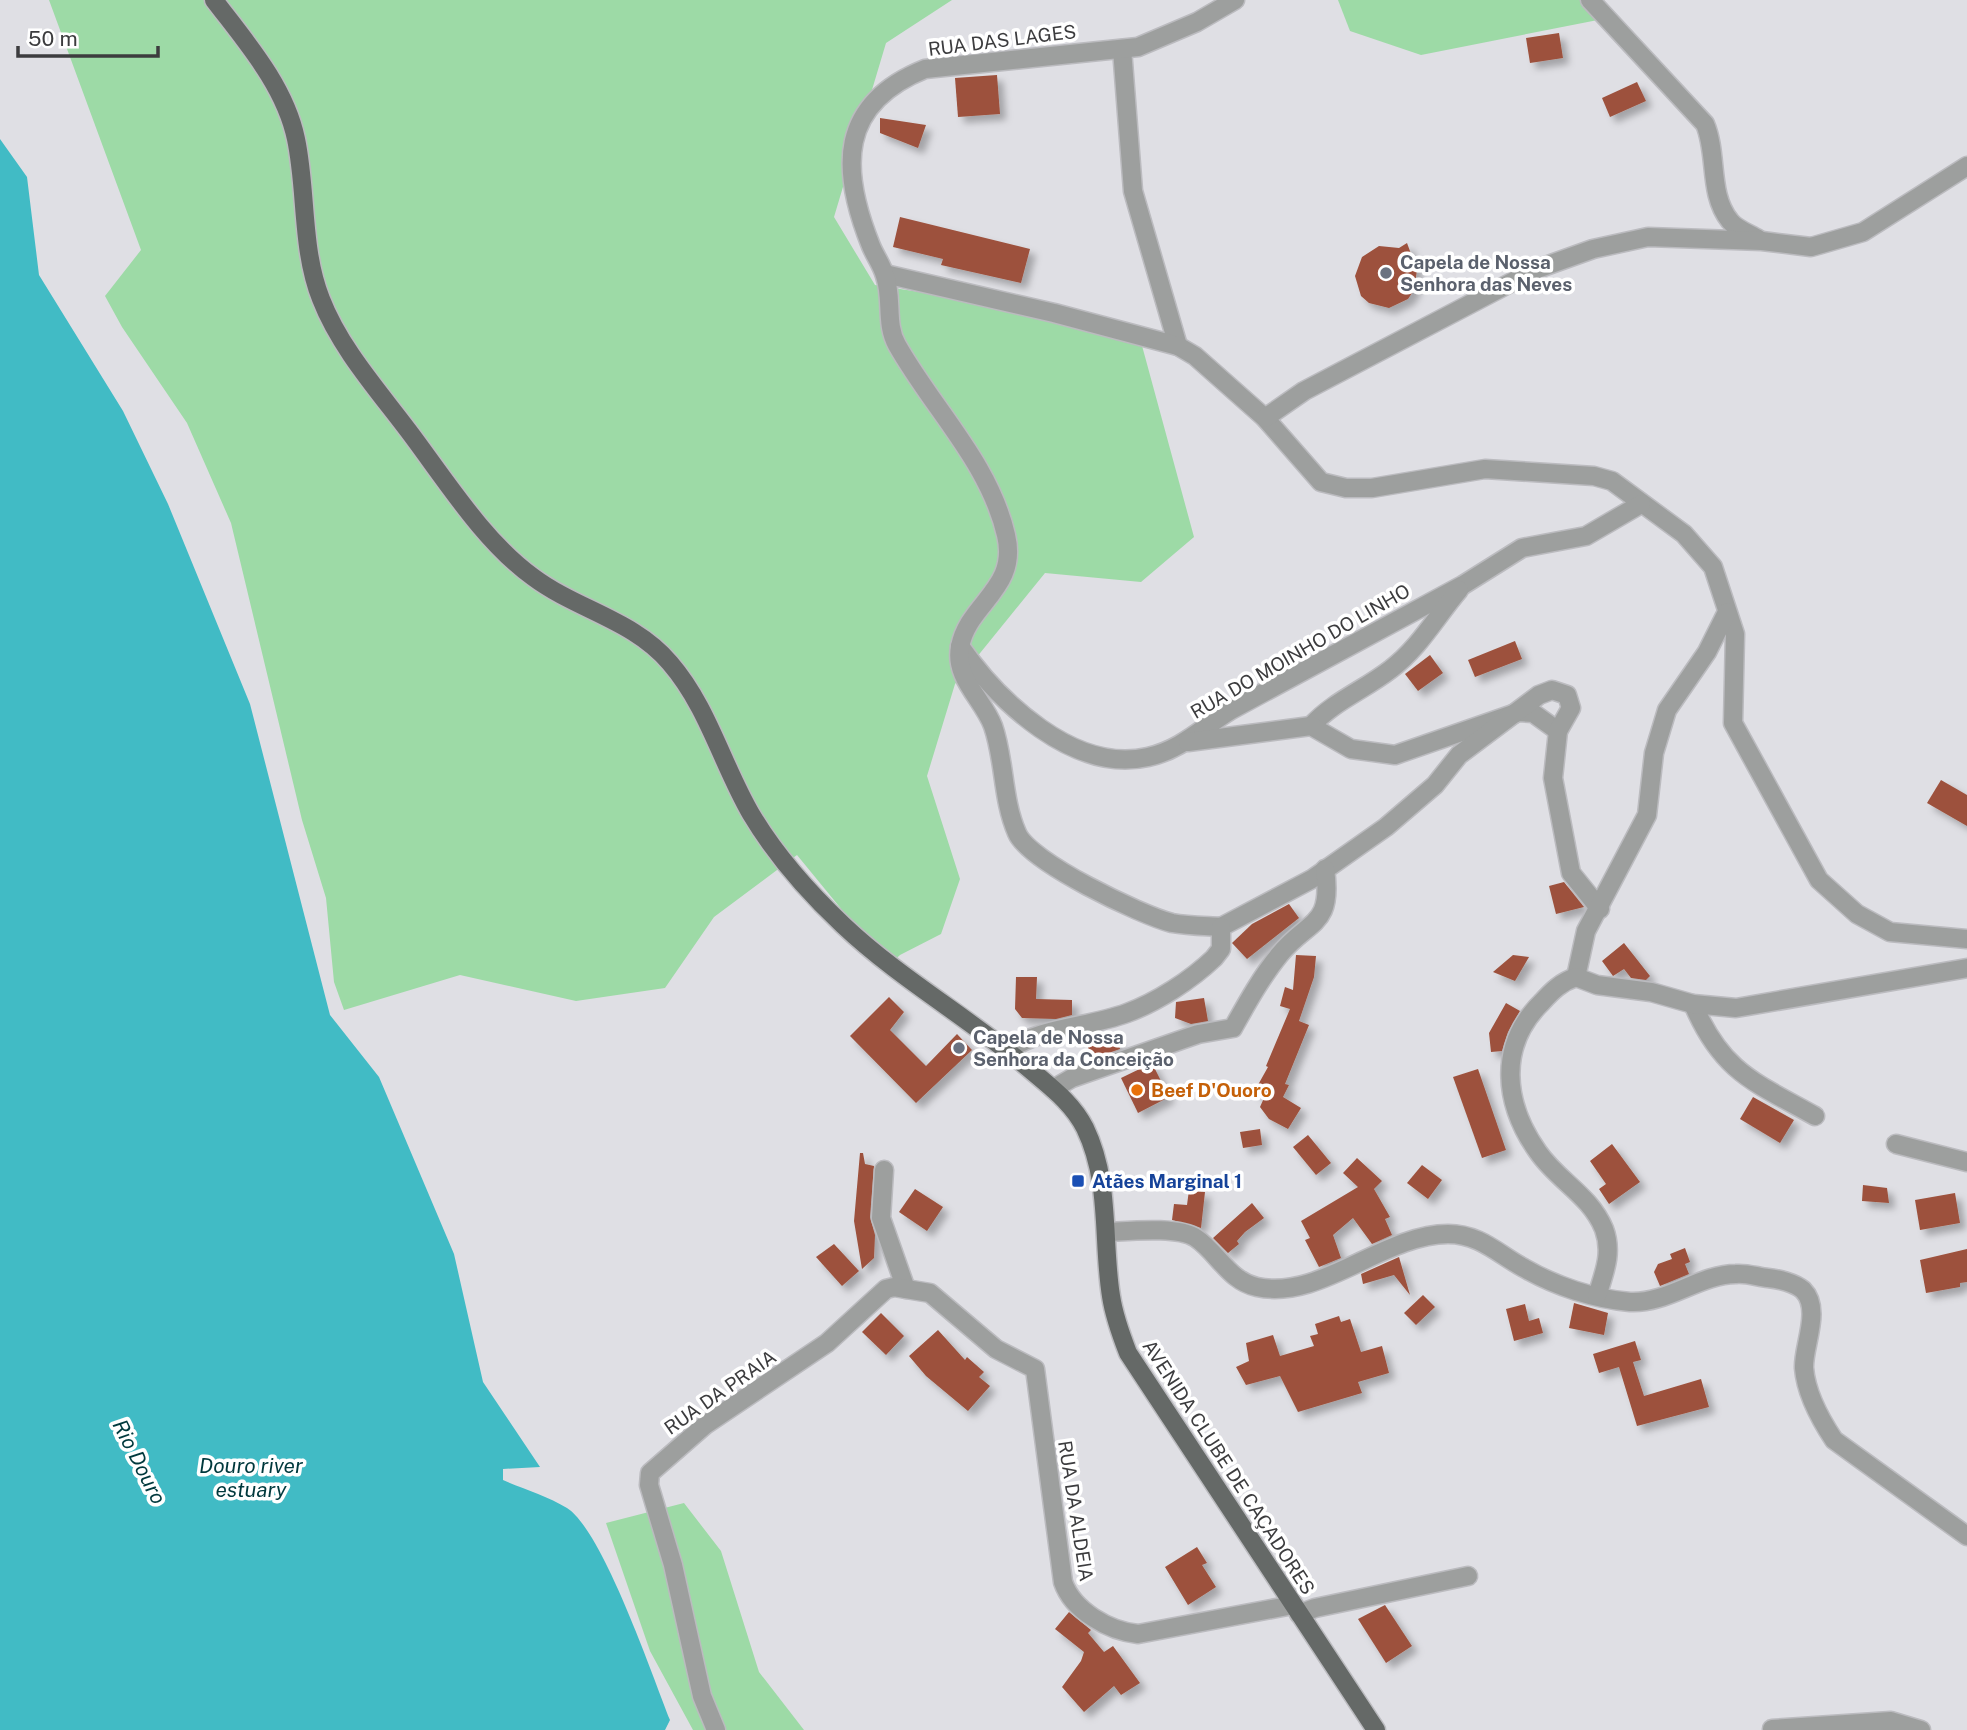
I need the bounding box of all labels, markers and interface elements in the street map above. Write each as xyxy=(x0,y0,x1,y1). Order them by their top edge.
scale bar xyxy=(18,14,158,58)
street label: RUA DAS LAGES xyxy=(927,20,1077,60)
text: 50 m xyxy=(28,26,78,51)
place label: Capela de Nossa Senhora das Neves xyxy=(1400,251,1572,295)
marker: Capela de Nossa Senhora das Neves xyxy=(1378,265,1394,281)
street label: RUA DO MOINHO DO LINHO xyxy=(1186,579,1414,723)
place label: Capela de Nossa Senhora da Conceição xyxy=(973,1026,1174,1070)
marker: Capela de Nossa Senhora da Conceição xyxy=(951,1040,967,1056)
place label: Beef D'Ouoro xyxy=(1151,1079,1272,1101)
marker: Beef D'Ouoro xyxy=(1129,1082,1145,1098)
place label: Atães Marginal 1 xyxy=(1092,1170,1242,1192)
marker: Atães Marginal 1 xyxy=(1070,1173,1086,1189)
street label: AVENIDA CLUBE DE CAÇADORES xyxy=(1138,1336,1320,1598)
street label: RUA DA PRAIA xyxy=(660,1345,780,1439)
water label: Rio Douro xyxy=(108,1415,171,1508)
street label: RUA DA ALDEIA xyxy=(1054,1439,1098,1583)
water label: Douro river estuary xyxy=(199,1453,304,1502)

